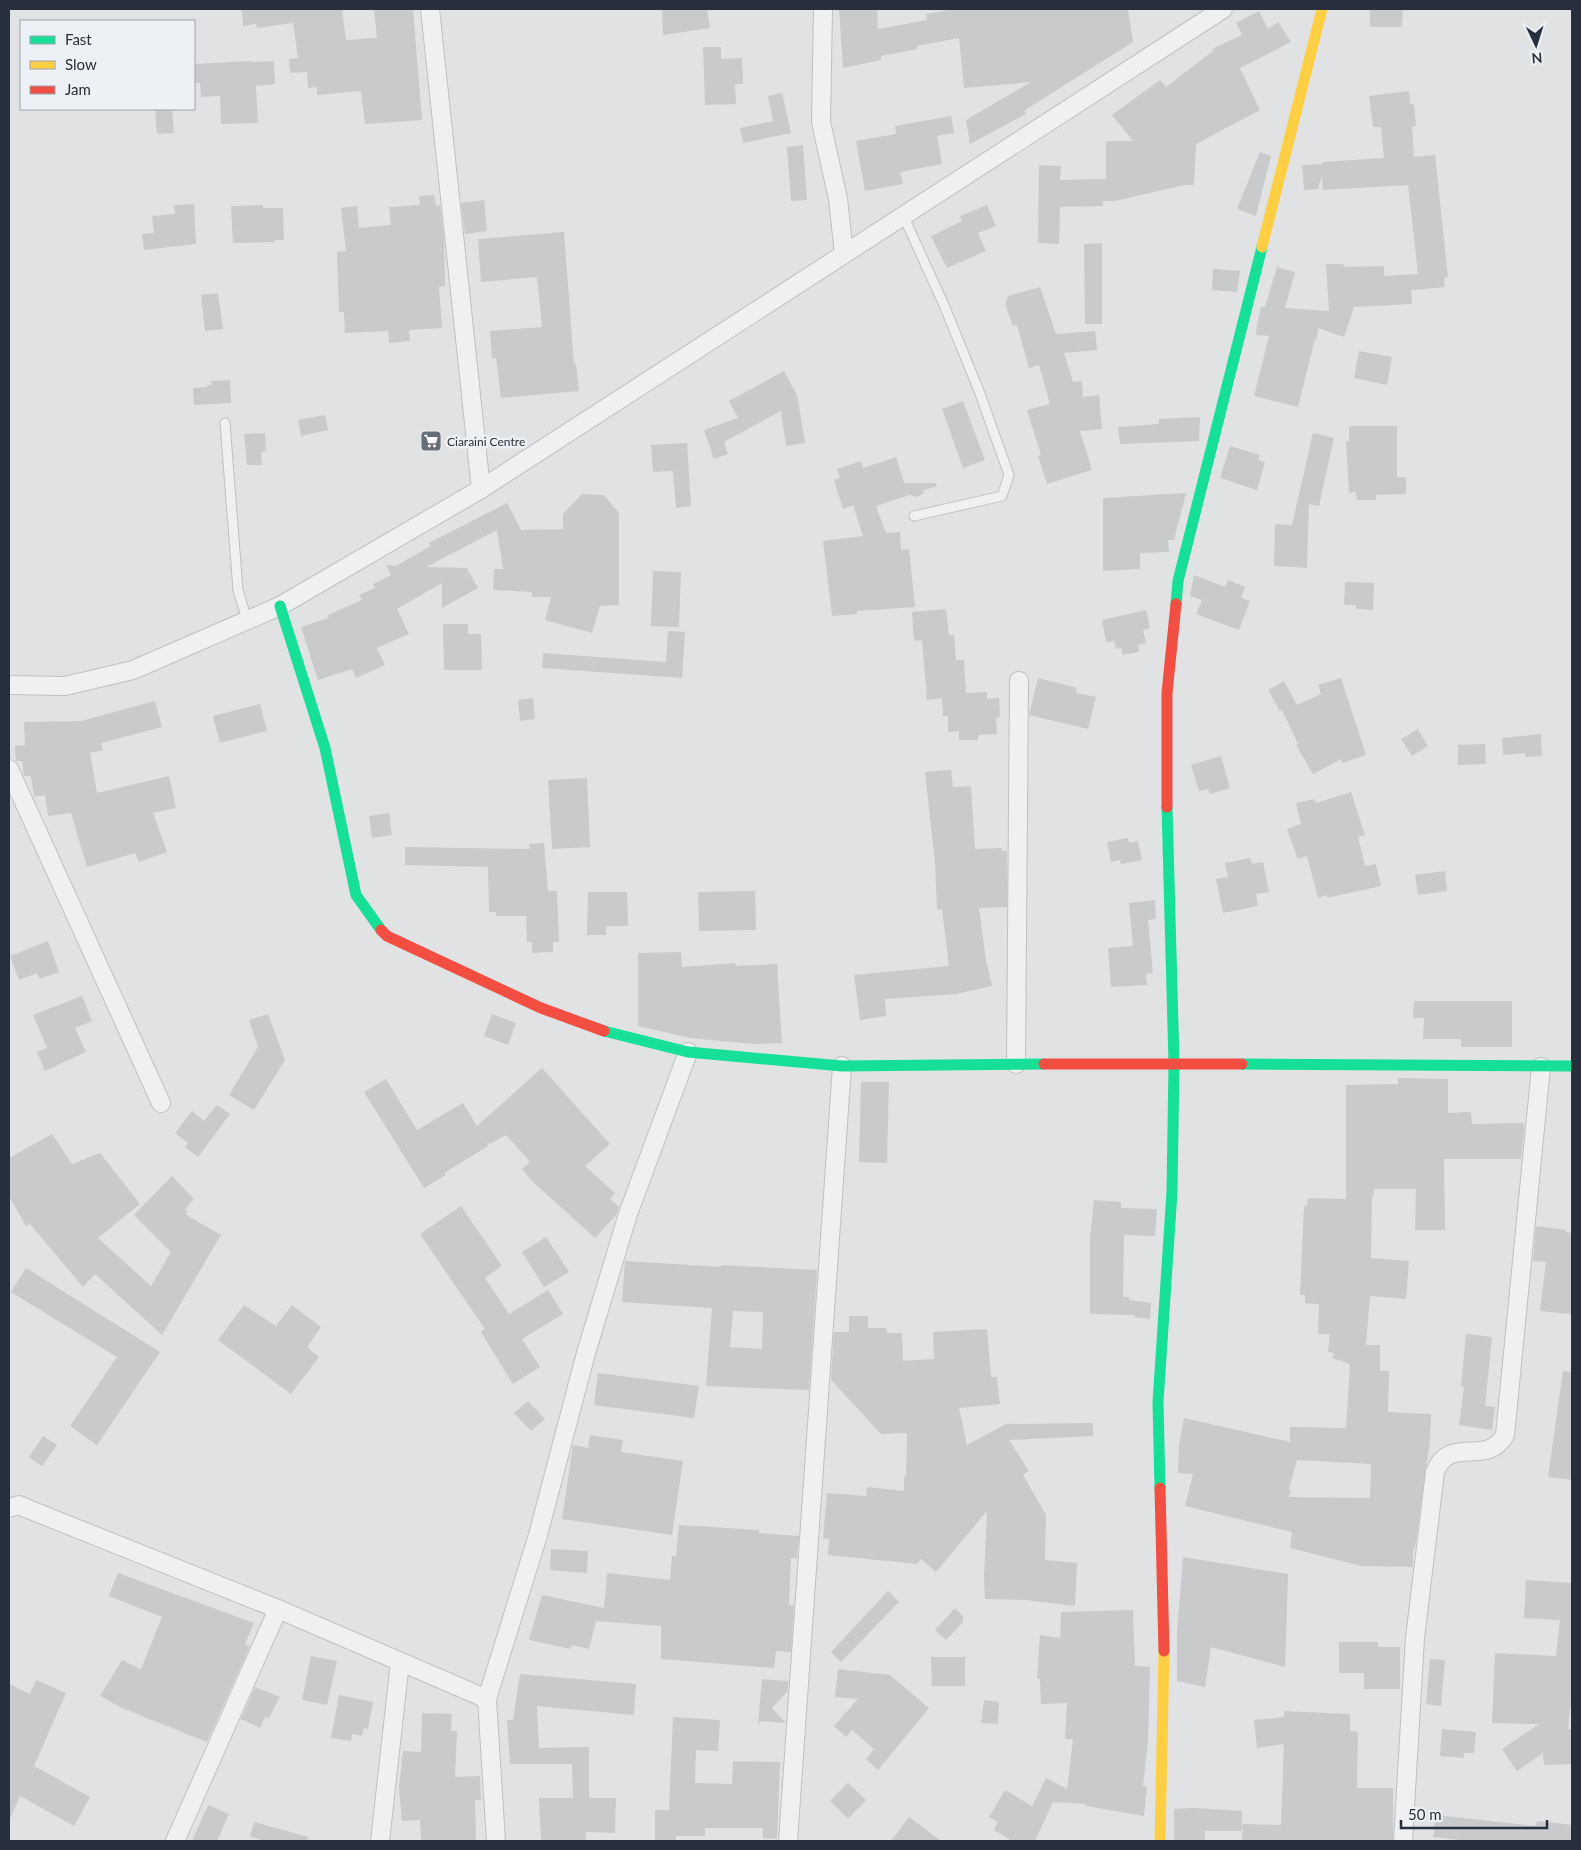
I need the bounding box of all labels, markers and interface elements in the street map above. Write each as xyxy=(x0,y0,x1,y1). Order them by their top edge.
legend xyxy=(20,20,195,110)
north arrow xyxy=(1511,20,1561,70)
text: Fast xyxy=(65,30,92,48)
text: N xyxy=(1531,50,1543,67)
text: Slow xyxy=(65,55,97,73)
text: Jam xyxy=(65,80,91,98)
supermarket icon: Ciaraini Centre xyxy=(419,429,443,453)
place label: Ciaraini Centre xyxy=(447,434,525,449)
scale bar xyxy=(1401,1798,1547,1830)
text: 50 m xyxy=(1408,1805,1442,1823)

